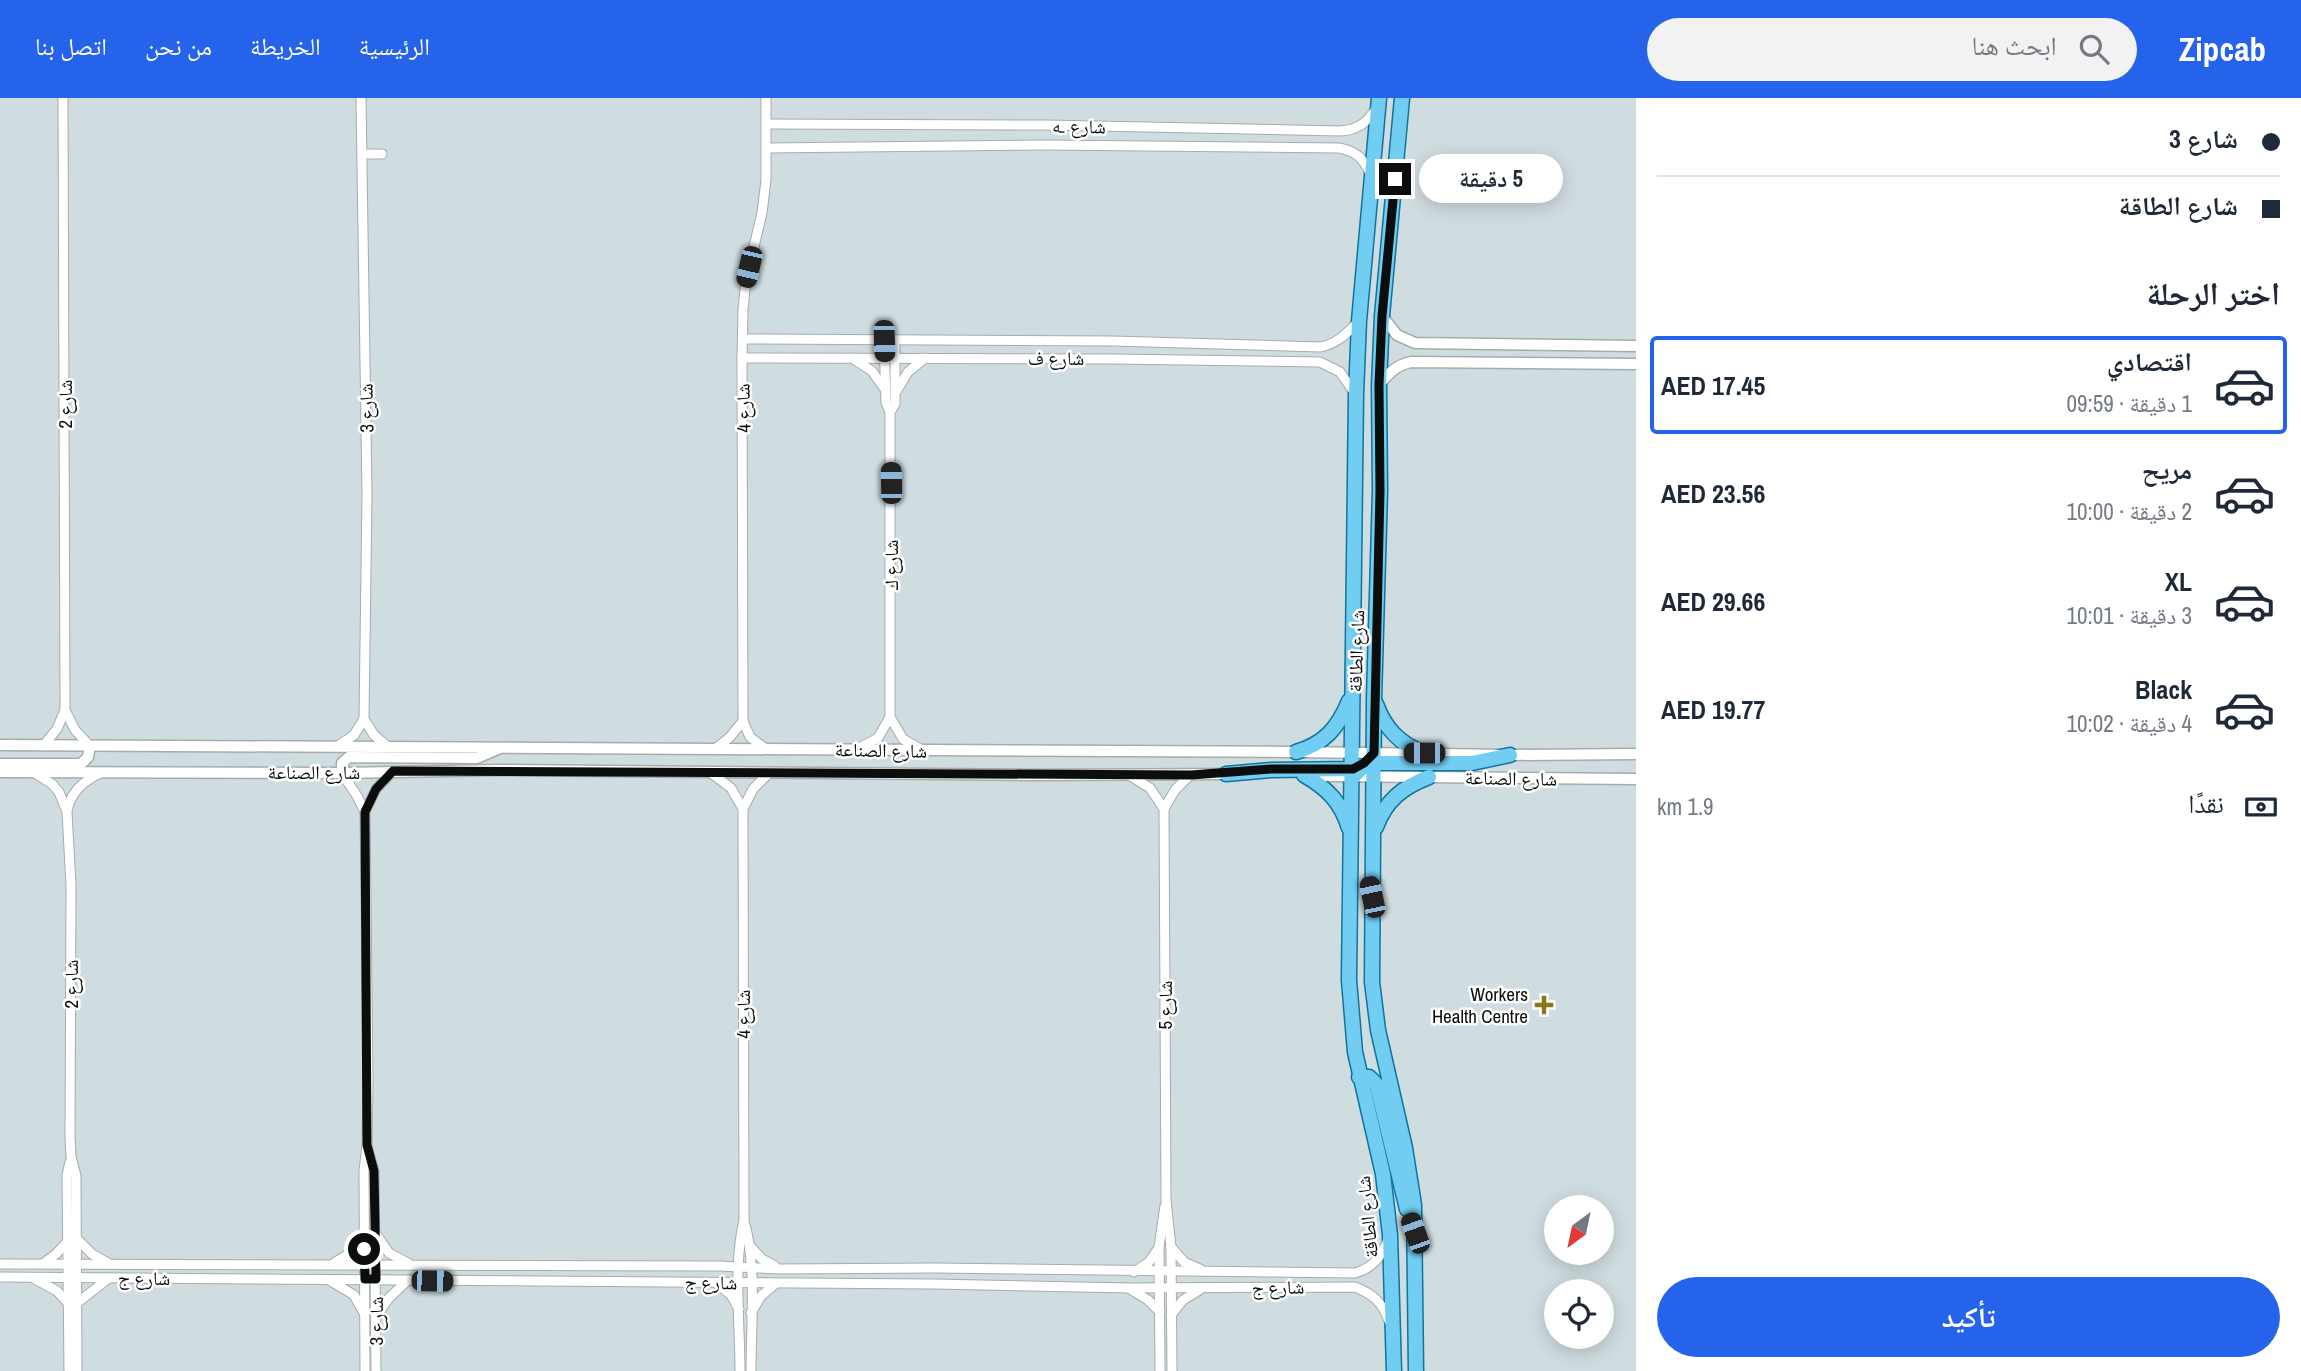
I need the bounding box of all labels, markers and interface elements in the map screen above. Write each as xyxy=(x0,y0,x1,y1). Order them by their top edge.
search box xyxy=(1647,18,2137,81)
text: Zipcab xyxy=(2179,27,2266,71)
text: ابحث هنا xyxy=(1972,28,2057,63)
text: اتصل بنا xyxy=(35,30,107,62)
text: من نحن xyxy=(145,30,212,62)
text: الخريطة xyxy=(250,30,321,62)
text: الرئيسية xyxy=(359,30,430,62)
icon: search xyxy=(2075,30,2113,68)
street label: شارع ـه xyxy=(1052,113,1106,139)
text: شارع 3 xyxy=(2169,121,2238,156)
callout: 5 دقيقة xyxy=(1420,154,1563,204)
route end xyxy=(1379,163,1411,195)
text: 5 دقيقة xyxy=(1459,163,1523,194)
text: شارع الطاقة xyxy=(2119,188,2238,223)
car xyxy=(735,244,764,290)
text: اختر الرحلة xyxy=(2146,272,2280,315)
car xyxy=(873,320,896,362)
text: اقتصادي xyxy=(2107,344,2192,379)
street label: شارع ف xyxy=(1028,345,1084,371)
icon: car xyxy=(2213,354,2276,417)
text: AED 17.45 xyxy=(1661,368,1765,403)
street label: شارع 2 xyxy=(52,379,78,429)
street label: شارع 3 xyxy=(353,383,379,433)
street label: شارع 4 xyxy=(730,383,756,433)
text: 1 دقيقة · 09:59 xyxy=(2067,388,2192,419)
text: مريح xyxy=(2142,452,2192,487)
car xyxy=(881,462,902,504)
icon: car xyxy=(2213,462,2276,525)
text: AED 23.56 xyxy=(1661,476,1765,511)
text: 2 دقيقة · 10:00 xyxy=(2067,496,2192,527)
street label: شارع ك xyxy=(878,539,904,591)
text: XL xyxy=(2165,564,2192,599)
icon: car xyxy=(2213,570,2276,633)
text: AED 29.66 xyxy=(1661,584,1765,619)
text: 3 دقيقة · 10:01 xyxy=(2067,600,2192,631)
street label: شارع الطاقة xyxy=(1342,609,1370,693)
text: Black xyxy=(2135,672,2192,707)
icon: car xyxy=(2213,678,2276,741)
text: AED 19.77 xyxy=(1661,692,1765,727)
text: 4 دقيقة · 10:02 xyxy=(2067,708,2192,739)
street label: شارع الصناعة xyxy=(835,736,927,764)
car xyxy=(1404,743,1446,764)
street label: شارع الصناعة xyxy=(268,759,360,785)
street label: شارع الصناعة xyxy=(1465,764,1557,792)
text: نقدًا xyxy=(2188,786,2224,821)
icon: cash xyxy=(2242,788,2280,826)
text: 1.9 km xyxy=(1657,791,1714,822)
car xyxy=(1358,874,1387,920)
street label: شارع 2 xyxy=(58,959,84,1009)
street label: شارع 5 xyxy=(1152,980,1178,1030)
place label: Workers Health Centre xyxy=(1432,981,1528,1029)
street label: شارع 4 xyxy=(730,989,756,1039)
marker: Workers Health Centre xyxy=(1534,995,1554,1015)
street label: شارع الطاقة xyxy=(1350,1175,1384,1259)
north arrow xyxy=(1544,1195,1614,1265)
map controls xyxy=(1544,1195,1614,1349)
car xyxy=(1398,1210,1433,1256)
route start xyxy=(348,1233,380,1265)
street label: شارع ج xyxy=(118,1265,170,1291)
street label: شارع ج xyxy=(685,1269,737,1295)
car xyxy=(411,1270,454,1292)
street label: شارع ج xyxy=(1252,1274,1304,1300)
button: تأكيد xyxy=(1657,1277,2280,1357)
button: locate xyxy=(1544,1279,1614,1349)
street label: شارع 3 xyxy=(363,1296,389,1346)

